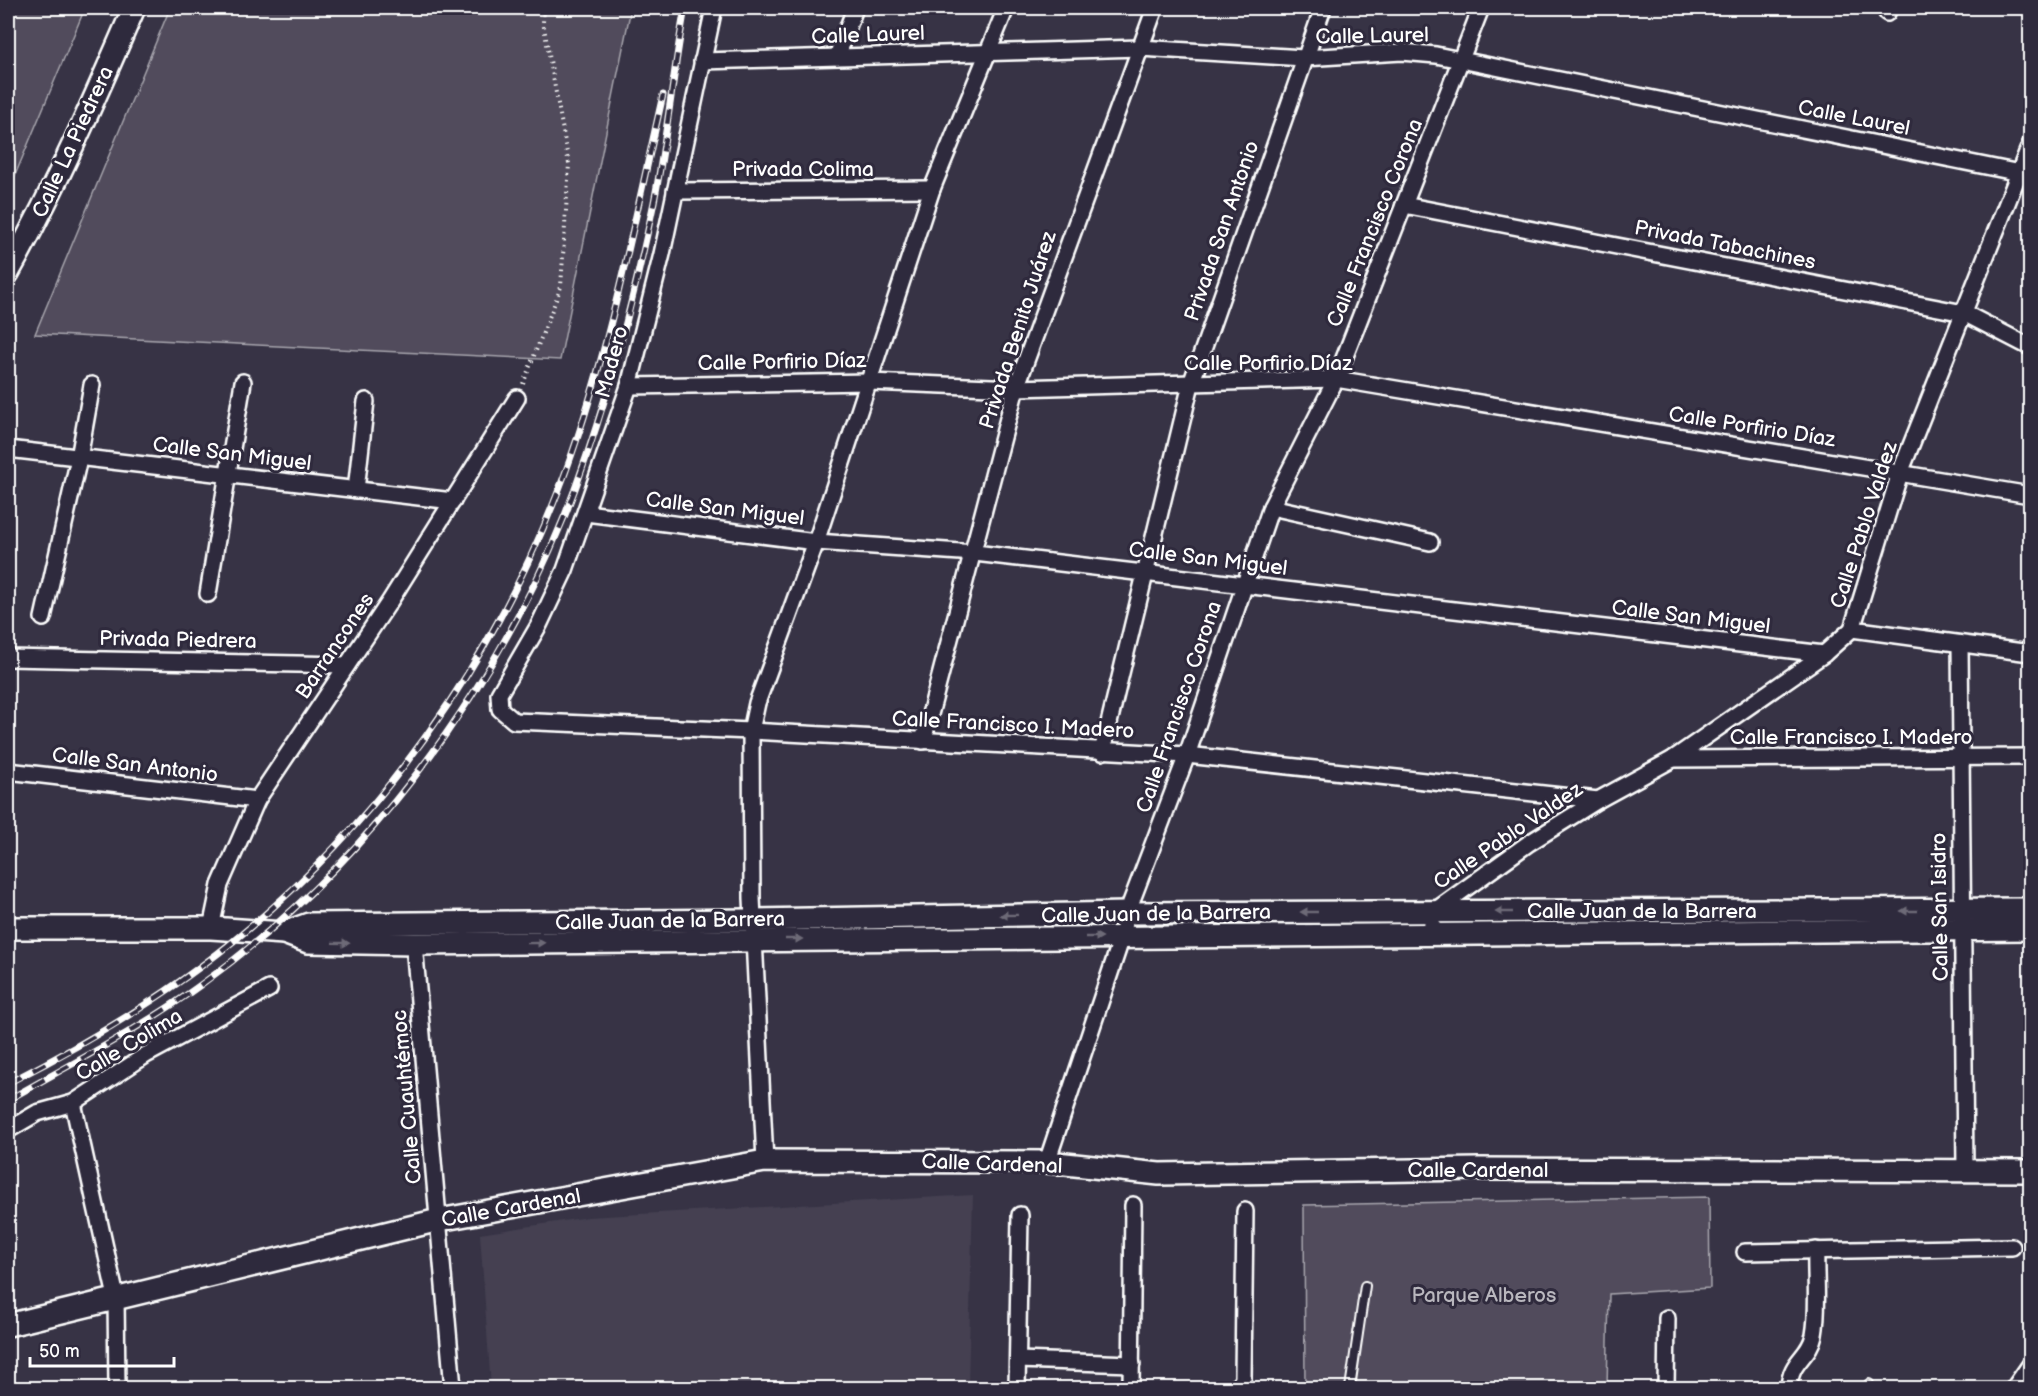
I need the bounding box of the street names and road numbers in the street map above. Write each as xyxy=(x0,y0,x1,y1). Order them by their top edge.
street label: Calle Laurel xyxy=(811,21,925,49)
street label: Calle Laurel xyxy=(1315,23,1429,49)
street label: Calle La Piedrera xyxy=(27,62,119,222)
street label: Calle Laurel xyxy=(1796,95,1912,141)
street label: Calle Francisco Corona xyxy=(1322,115,1428,331)
street label: Privada San Antonio xyxy=(1179,137,1265,324)
street label: Privada Colima xyxy=(732,157,874,182)
street label: Privada Tabachines xyxy=(1632,215,1818,275)
street label: Privada Benito Juárez xyxy=(974,227,1062,432)
street label: Madero xyxy=(590,323,634,401)
street label: Calle Porfirio Díaz xyxy=(698,348,867,376)
street label: Calle Porfirio Díaz xyxy=(1184,351,1353,376)
street label: Calle Porfirio Díaz xyxy=(1667,401,1838,453)
street label: Calle San Miguel xyxy=(151,432,313,476)
street label: Calle Pablo Valdez xyxy=(1825,437,1903,612)
street label: Calle San Miguel xyxy=(644,487,806,531)
street label: Calle San Miguel xyxy=(1127,537,1289,581)
street label: Barrancones xyxy=(290,588,380,704)
street label: Calle San Miguel xyxy=(1610,595,1772,639)
street label: Calle Francisco Corona xyxy=(1131,598,1227,816)
street label: Privada Piedrera xyxy=(99,626,257,654)
street label: Calle Francisco I. Madero xyxy=(891,706,1135,744)
street label: Calle Francisco I. Madero xyxy=(1730,725,1972,750)
street label: Calle San Antonio xyxy=(51,742,219,788)
street label: Calle Pablo Valdez xyxy=(1429,776,1588,895)
street label: Calle San Isidro xyxy=(1926,832,1954,982)
street label: Calle Juan de la Barrera xyxy=(1041,899,1271,929)
street label: Calle Juan de la Barrera xyxy=(1527,899,1757,924)
street label: Calle Juan de la Barrera xyxy=(555,906,785,936)
street label: Calle Colima xyxy=(71,1003,187,1087)
street label: Calle Cuauhtémoc xyxy=(387,1009,427,1185)
street label: Calle Cardenal xyxy=(921,1149,1063,1179)
street label: Calle Cardenal xyxy=(1407,1158,1549,1183)
street label: Calle Cardenal xyxy=(439,1183,583,1233)

